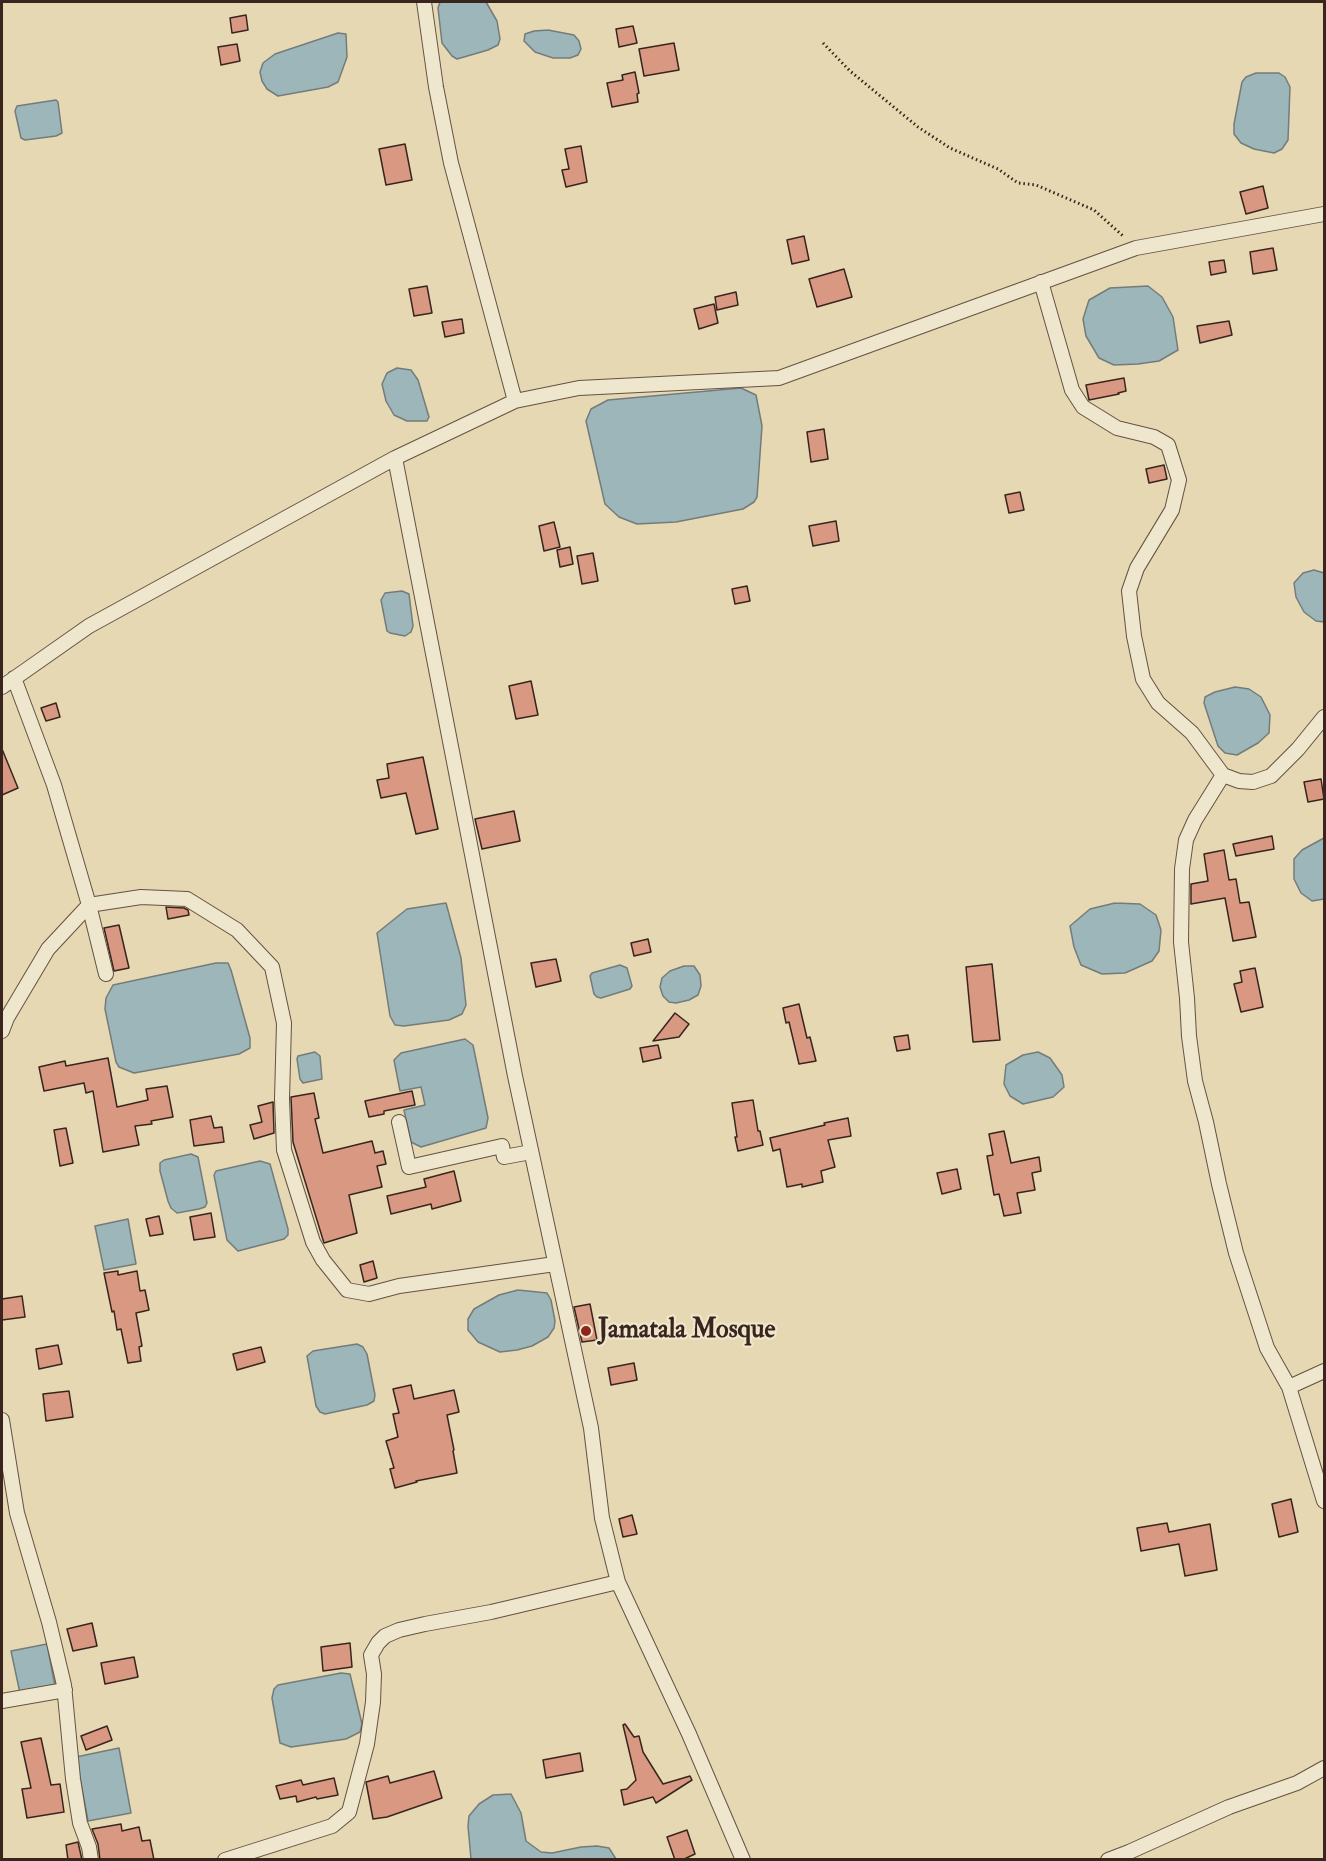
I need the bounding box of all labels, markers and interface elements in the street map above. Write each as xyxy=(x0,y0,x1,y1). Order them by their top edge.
place label: Jamatala Mosque xyxy=(598,1315,775,1347)
marker: Jamatala Mosque xyxy=(579,1324,593,1338)

